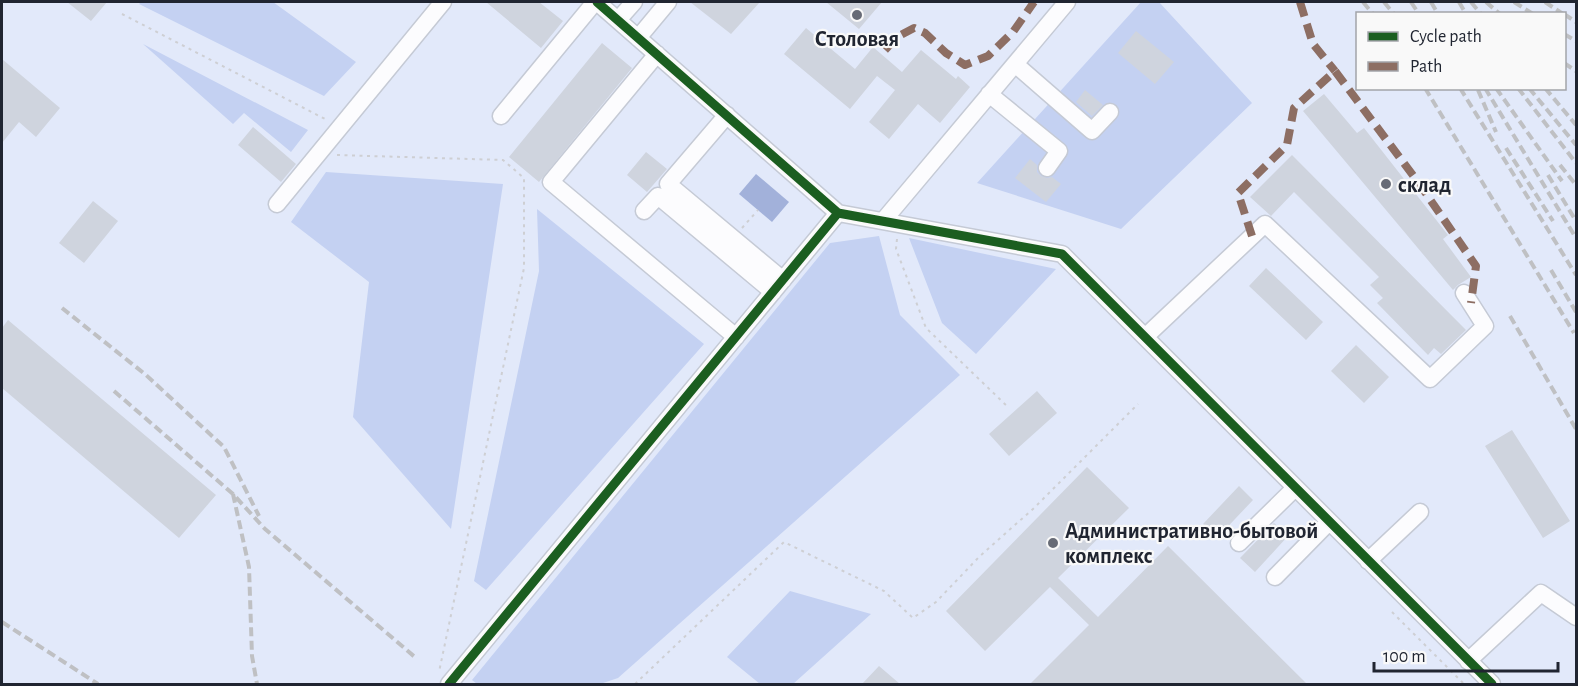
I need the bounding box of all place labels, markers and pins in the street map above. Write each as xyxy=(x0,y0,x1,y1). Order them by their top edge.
marker: Столовая xyxy=(850,8,864,22)
place label: Столовая xyxy=(815,28,899,50)
place label: склад xyxy=(1398,174,1451,196)
marker: склад xyxy=(1379,177,1393,191)
place label: Административно-бытовой комплекс xyxy=(1065,520,1318,567)
marker: Административно-бытовой комплекс xyxy=(1046,536,1060,550)

